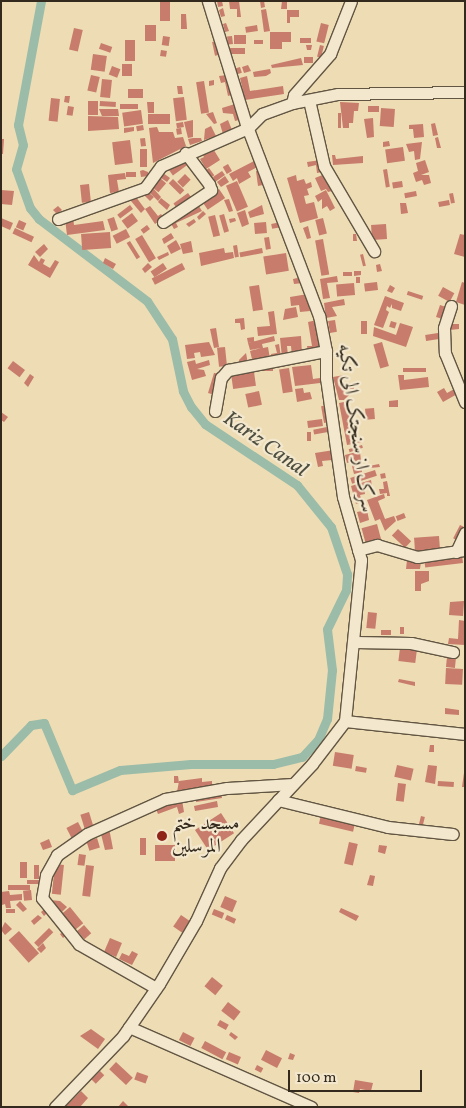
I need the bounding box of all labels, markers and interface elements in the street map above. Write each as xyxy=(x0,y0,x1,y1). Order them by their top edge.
street label: سرک از سنجتک الی تکیه xyxy=(331,342,379,514)
water label: Kariz Canal xyxy=(218,407,312,483)
place label: مسجد ختم المرسلین xyxy=(172,812,240,859)
marker: مسجد ختم المرسلین xyxy=(156,830,168,842)
scale bar xyxy=(291,1060,425,1092)
text: 100 m xyxy=(296,1068,336,1089)

